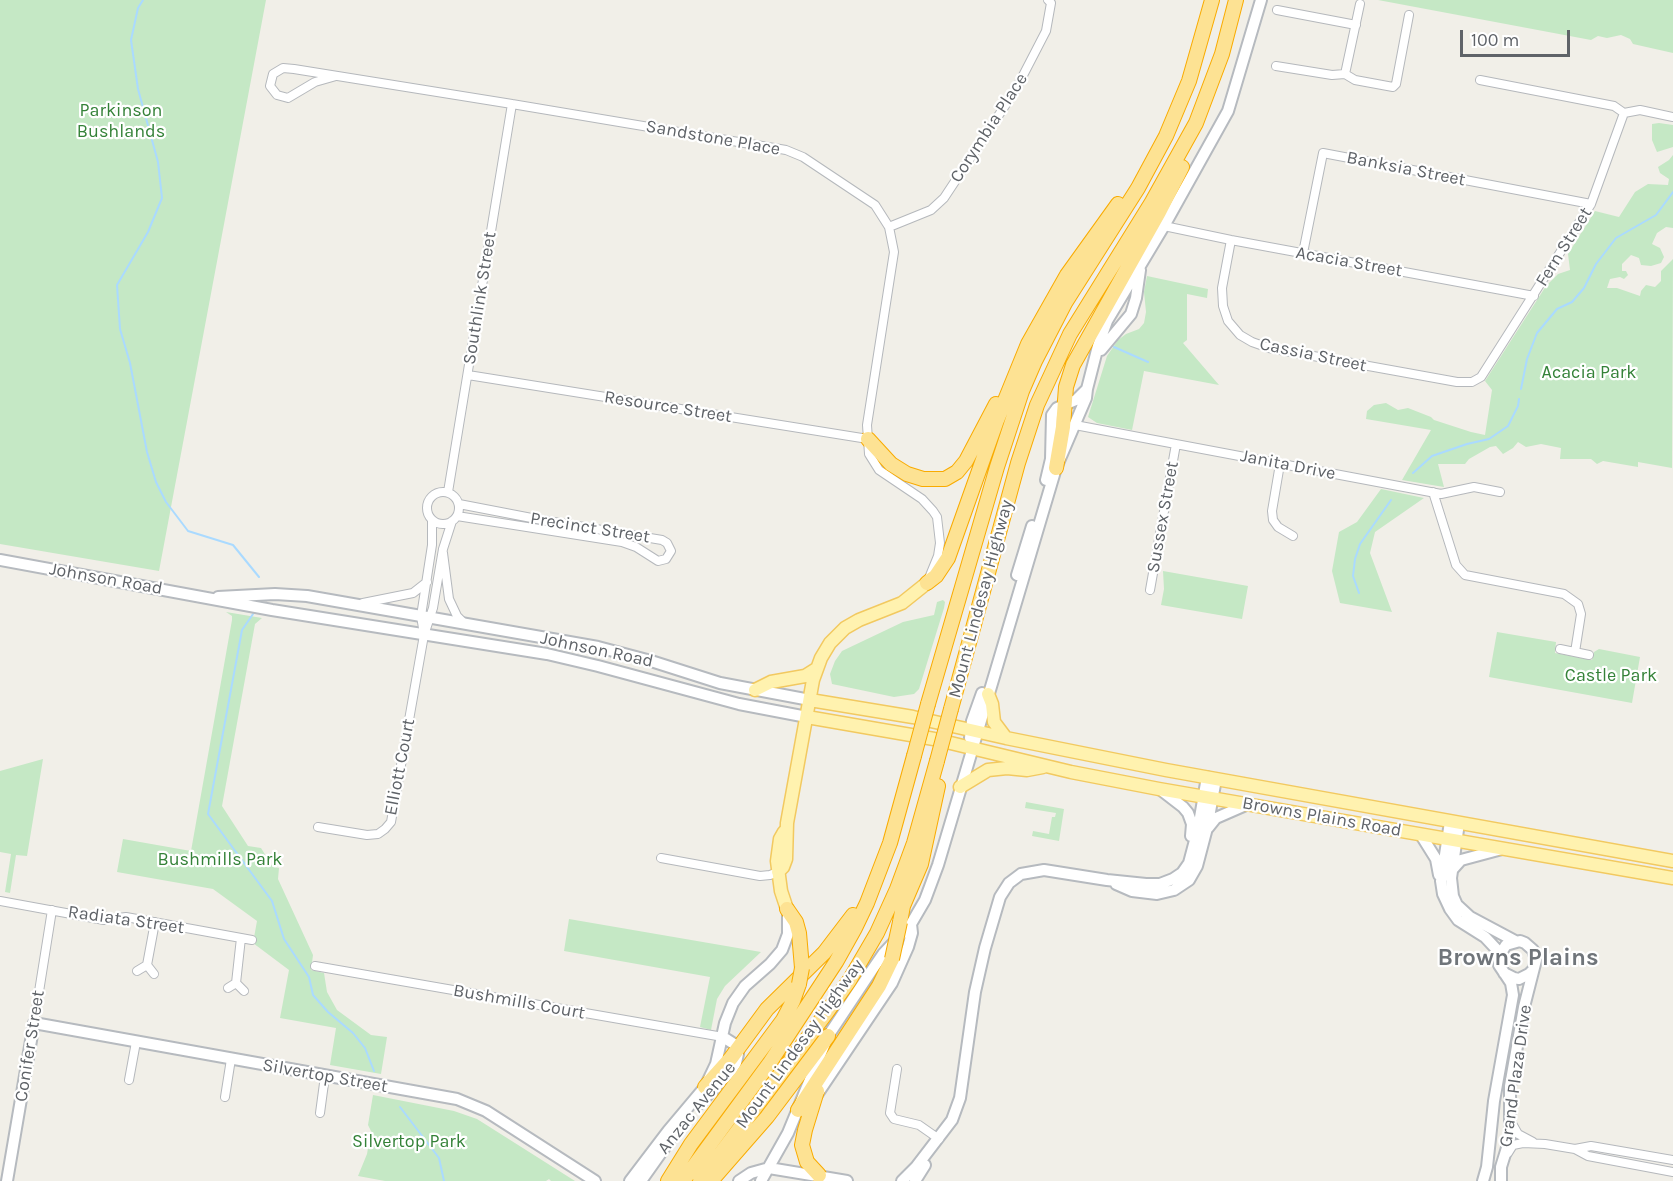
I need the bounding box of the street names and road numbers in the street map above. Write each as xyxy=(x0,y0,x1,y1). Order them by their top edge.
street label: Corymbia Place xyxy=(946,69,1032,187)
street label: Sandstone Place xyxy=(644,116,782,160)
street label: Banksia Street xyxy=(1345,147,1467,191)
street label: Fern Street xyxy=(1531,203,1597,291)
street label: Southlink Street xyxy=(459,230,501,366)
street label: Acacia Street xyxy=(1294,242,1404,282)
street label: Cassia Street xyxy=(1258,333,1368,377)
street label: Resource Street xyxy=(603,386,733,428)
street label: Janita Drive xyxy=(1239,445,1337,485)
street label: Sussex Street xyxy=(1143,460,1183,574)
street label: Mount Lindesay Highway xyxy=(944,498,1018,700)
street label: Precinct Street xyxy=(529,508,651,548)
street label: Johnson Road xyxy=(48,558,164,600)
street label: Johnson Road xyxy=(539,628,655,672)
street label: Elliott Court xyxy=(380,717,420,817)
street label: Browns Plains Road xyxy=(1241,792,1403,842)
street label: Radiata Street xyxy=(66,901,186,939)
street label: Mount Lindesay Highway xyxy=(731,955,869,1133)
street label: Bushmills Court xyxy=(451,980,587,1024)
street label: Conifer Street xyxy=(11,989,49,1103)
street label: Grand Plaza Drive xyxy=(1495,1003,1537,1149)
street label: Silvertop Street xyxy=(261,1054,389,1098)
street label: Anzac Avenue xyxy=(653,1058,741,1158)

